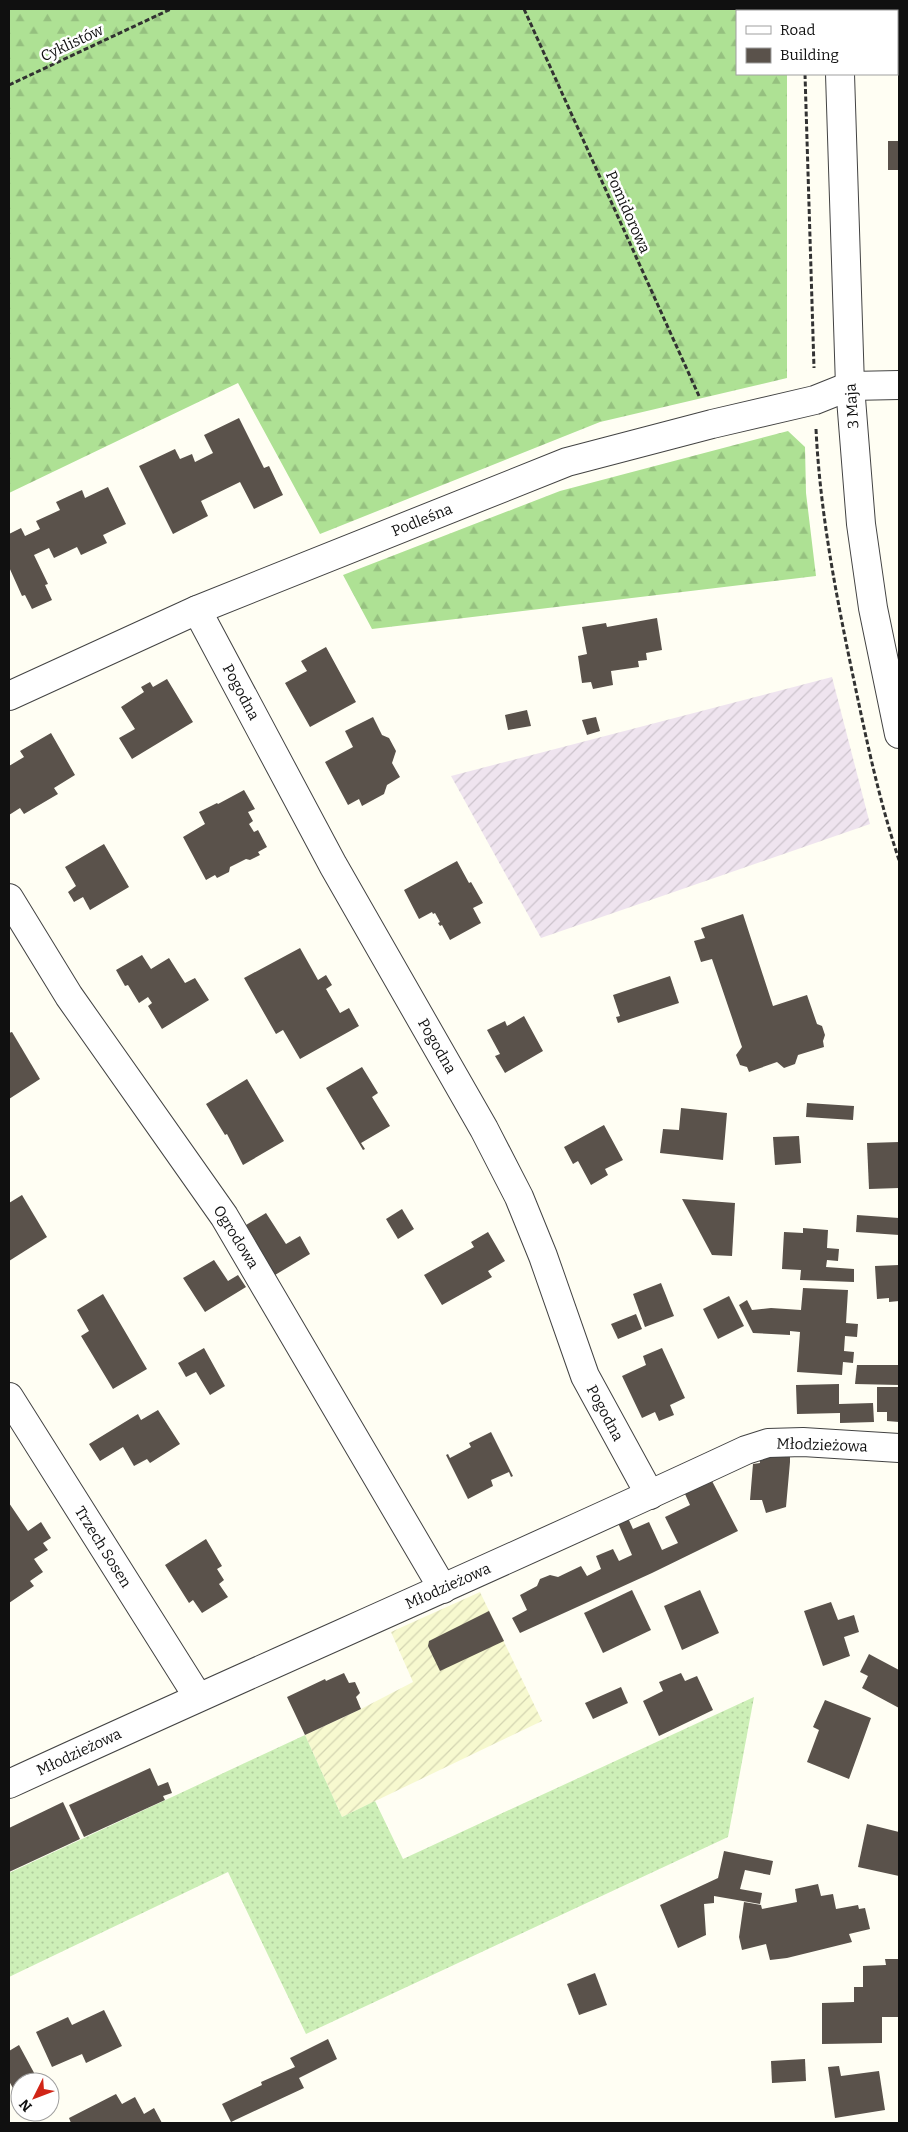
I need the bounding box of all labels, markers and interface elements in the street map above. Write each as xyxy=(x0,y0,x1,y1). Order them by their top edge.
legend xyxy=(736,10,898,75)
street label: Cyklistów xyxy=(38,20,107,65)
text: Road xyxy=(780,21,815,39)
text: Building xyxy=(780,46,839,64)
street label: Pomidorowa xyxy=(602,168,654,256)
street label: 3 Maja xyxy=(841,383,863,429)
street label: Podleśna xyxy=(389,500,455,540)
street label: Pogodna xyxy=(219,661,263,723)
street label: Pogodna xyxy=(414,1015,460,1077)
street label: Ogrodowa xyxy=(210,1202,262,1272)
street label: Pogodna xyxy=(583,1382,627,1444)
street label: Młodzieżowa xyxy=(776,1434,868,1456)
street label: Trzech Sosen xyxy=(71,1503,135,1591)
street label: Młodzieżowa xyxy=(403,1559,493,1613)
street label: Młodzieżowa xyxy=(34,1725,124,1779)
north arrow xyxy=(10,2072,60,2122)
text: N xyxy=(16,2096,36,2115)

